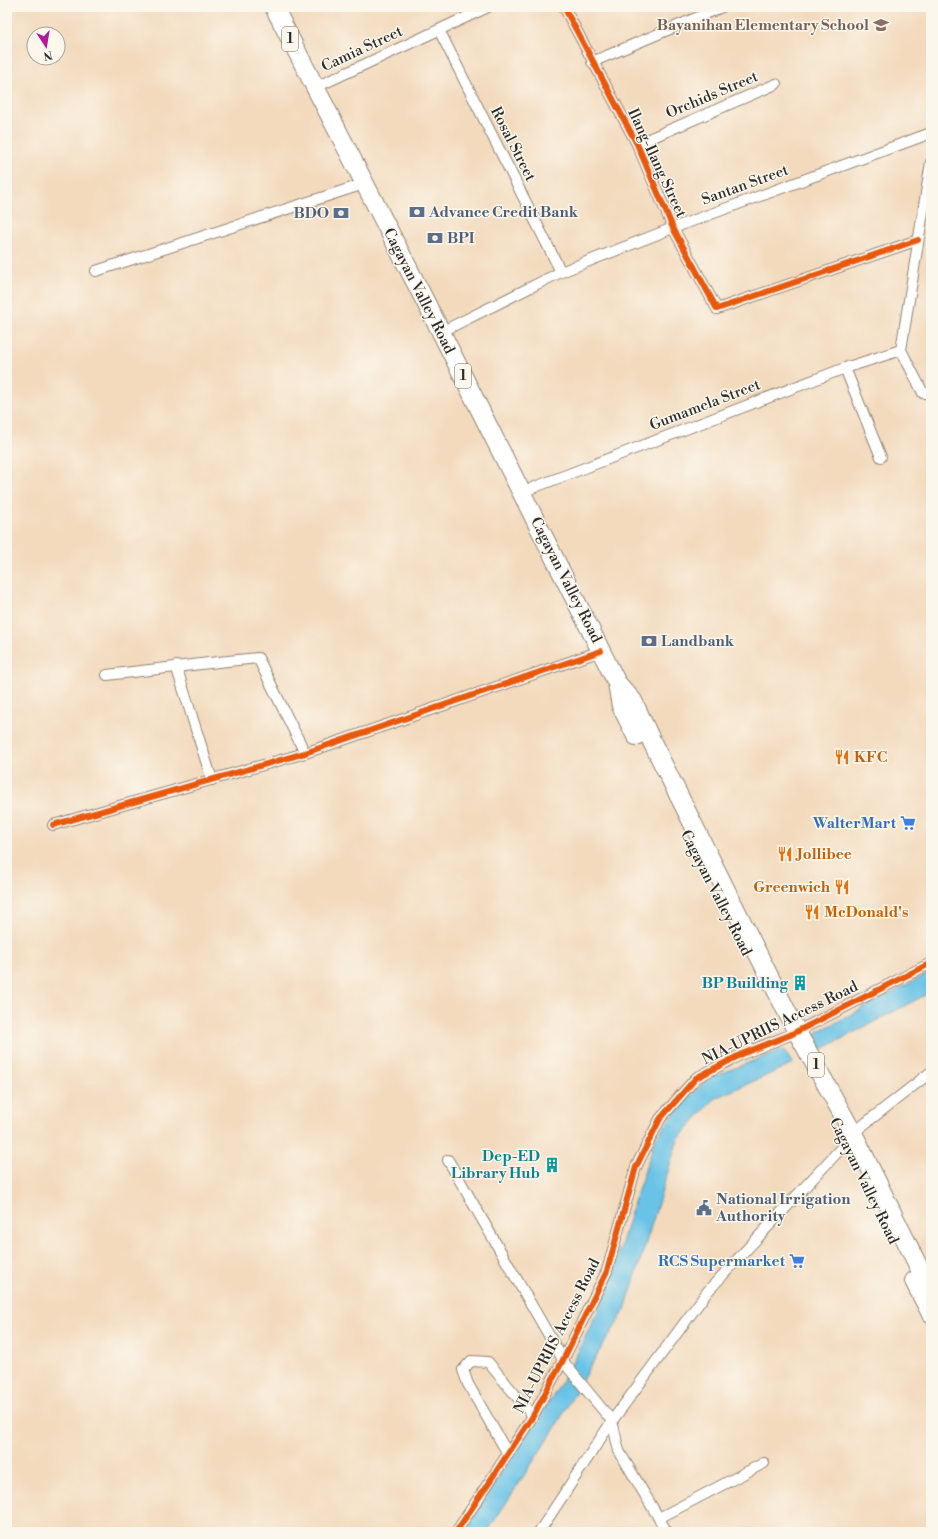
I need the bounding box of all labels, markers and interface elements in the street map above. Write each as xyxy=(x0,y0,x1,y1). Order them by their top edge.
place label: Bayanihan Elementary School xyxy=(657,16,869,35)
school or university icon: Bayanihan Elementary School xyxy=(872,16,890,34)
street label: Camia Street xyxy=(318,22,406,76)
north arrow xyxy=(26,26,66,66)
road number: 1 xyxy=(282,27,298,51)
text: N xyxy=(42,47,54,63)
street label: Orchids Street xyxy=(663,67,762,123)
street label: Rosal Street xyxy=(486,104,540,185)
street label: Ilang-Ilang Street xyxy=(623,105,691,221)
street label: Santan Street xyxy=(699,160,792,209)
bank icon: Advance Credit Bank xyxy=(408,203,426,221)
place label: Advance Credit Bank xyxy=(428,203,579,222)
place label: BDO xyxy=(293,204,329,223)
bank icon: BDO xyxy=(332,204,350,222)
street label: Cagayan Valley Road xyxy=(379,225,459,357)
bank icon: BPI xyxy=(426,229,444,247)
place label: BPI xyxy=(447,229,475,248)
road number: 1 xyxy=(455,364,471,388)
street label: Gumamela Street xyxy=(647,375,764,435)
street label: Cagayan Valley Road xyxy=(526,514,606,646)
bank icon: Landbank xyxy=(640,632,658,650)
place label: Landbank xyxy=(661,632,735,651)
restaurant icon: KFC xyxy=(833,748,851,766)
place label: KFC xyxy=(854,748,887,767)
place label: WalterMart xyxy=(812,814,897,833)
supermarket icon: WalterMart xyxy=(899,814,917,832)
street label: Cagayan Valley Road xyxy=(676,827,756,959)
restaurant icon: Jollibee xyxy=(776,845,794,863)
place label: Jollibee xyxy=(795,845,852,864)
place label: Greenwich xyxy=(753,878,831,897)
restaurant icon: Greenwich xyxy=(833,878,851,896)
restaurant icon: McDonald's xyxy=(803,903,821,921)
place label: McDonald's xyxy=(824,903,908,922)
place label: BP Building xyxy=(702,974,789,993)
building icon: BP Building xyxy=(791,974,809,992)
street label: NIA-UPRIIS Access Road xyxy=(699,977,862,1069)
road number: 1 xyxy=(808,1053,824,1077)
street label: Cagayan Valley Road xyxy=(825,1115,903,1248)
place label: Dep-ED Library Hub xyxy=(451,1147,540,1183)
building icon: Dep-ED Library Hub xyxy=(543,1156,561,1174)
place label: National Irrigation Authority xyxy=(715,1190,851,1226)
public building icon: National Irrigation Authority xyxy=(695,1199,713,1217)
place label: RCS Supermarket xyxy=(658,1252,786,1271)
supermarket icon: RCS Supermarket xyxy=(788,1252,806,1270)
street label: NIA-UPRIIS Access Road xyxy=(510,1255,605,1417)

